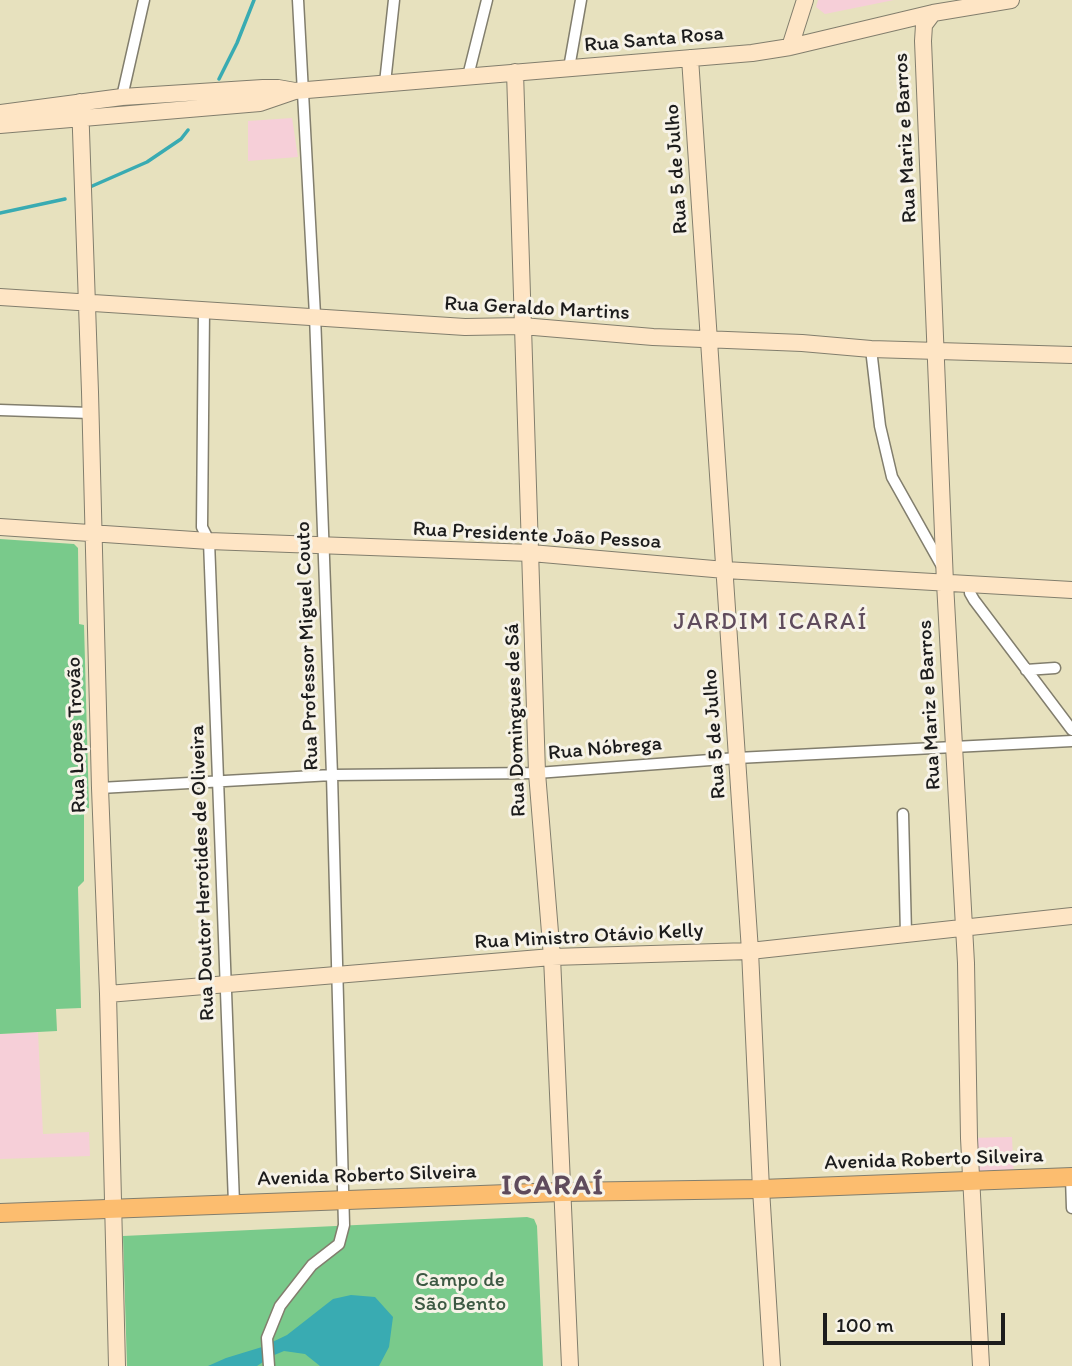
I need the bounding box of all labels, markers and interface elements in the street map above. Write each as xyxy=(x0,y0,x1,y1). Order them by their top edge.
street label: Rua Santa Rosa xyxy=(583,21,725,59)
street label: Rua Mariz e Barros xyxy=(889,52,923,224)
street label: Rua 5 de Julho xyxy=(660,103,694,235)
street label: Rua Geraldo Martins xyxy=(444,292,630,326)
street label: Rua Presidente João Pessoa xyxy=(412,517,662,555)
street label: Rua Professor Miguel Couto xyxy=(291,521,325,771)
district label: JARDIM ICARAÍ xyxy=(676,609,866,637)
street label: Rua Mariz e Barros xyxy=(913,619,947,791)
street label: Rua Domingues de Sá xyxy=(500,623,532,817)
street label: Rua Lopes Trovão xyxy=(62,656,92,814)
street label: Rua 5 de Julho xyxy=(698,668,732,800)
street label: Rua Doutor Herotides de Oliveira xyxy=(185,725,221,1021)
street label: Rua Nóbrega xyxy=(547,731,663,767)
street label: Rua Ministro Otávio Kelly xyxy=(474,918,704,956)
street label: Avenida Roberto Silveira xyxy=(824,1144,1044,1176)
street label: Avenida Roberto Silveira xyxy=(257,1160,477,1192)
district label: ICARAÍ xyxy=(502,1170,604,1204)
park label: Campo de São Bento xyxy=(414,1268,506,1318)
scale bar xyxy=(827,1300,1009,1344)
text: 100 m xyxy=(836,1312,894,1337)

